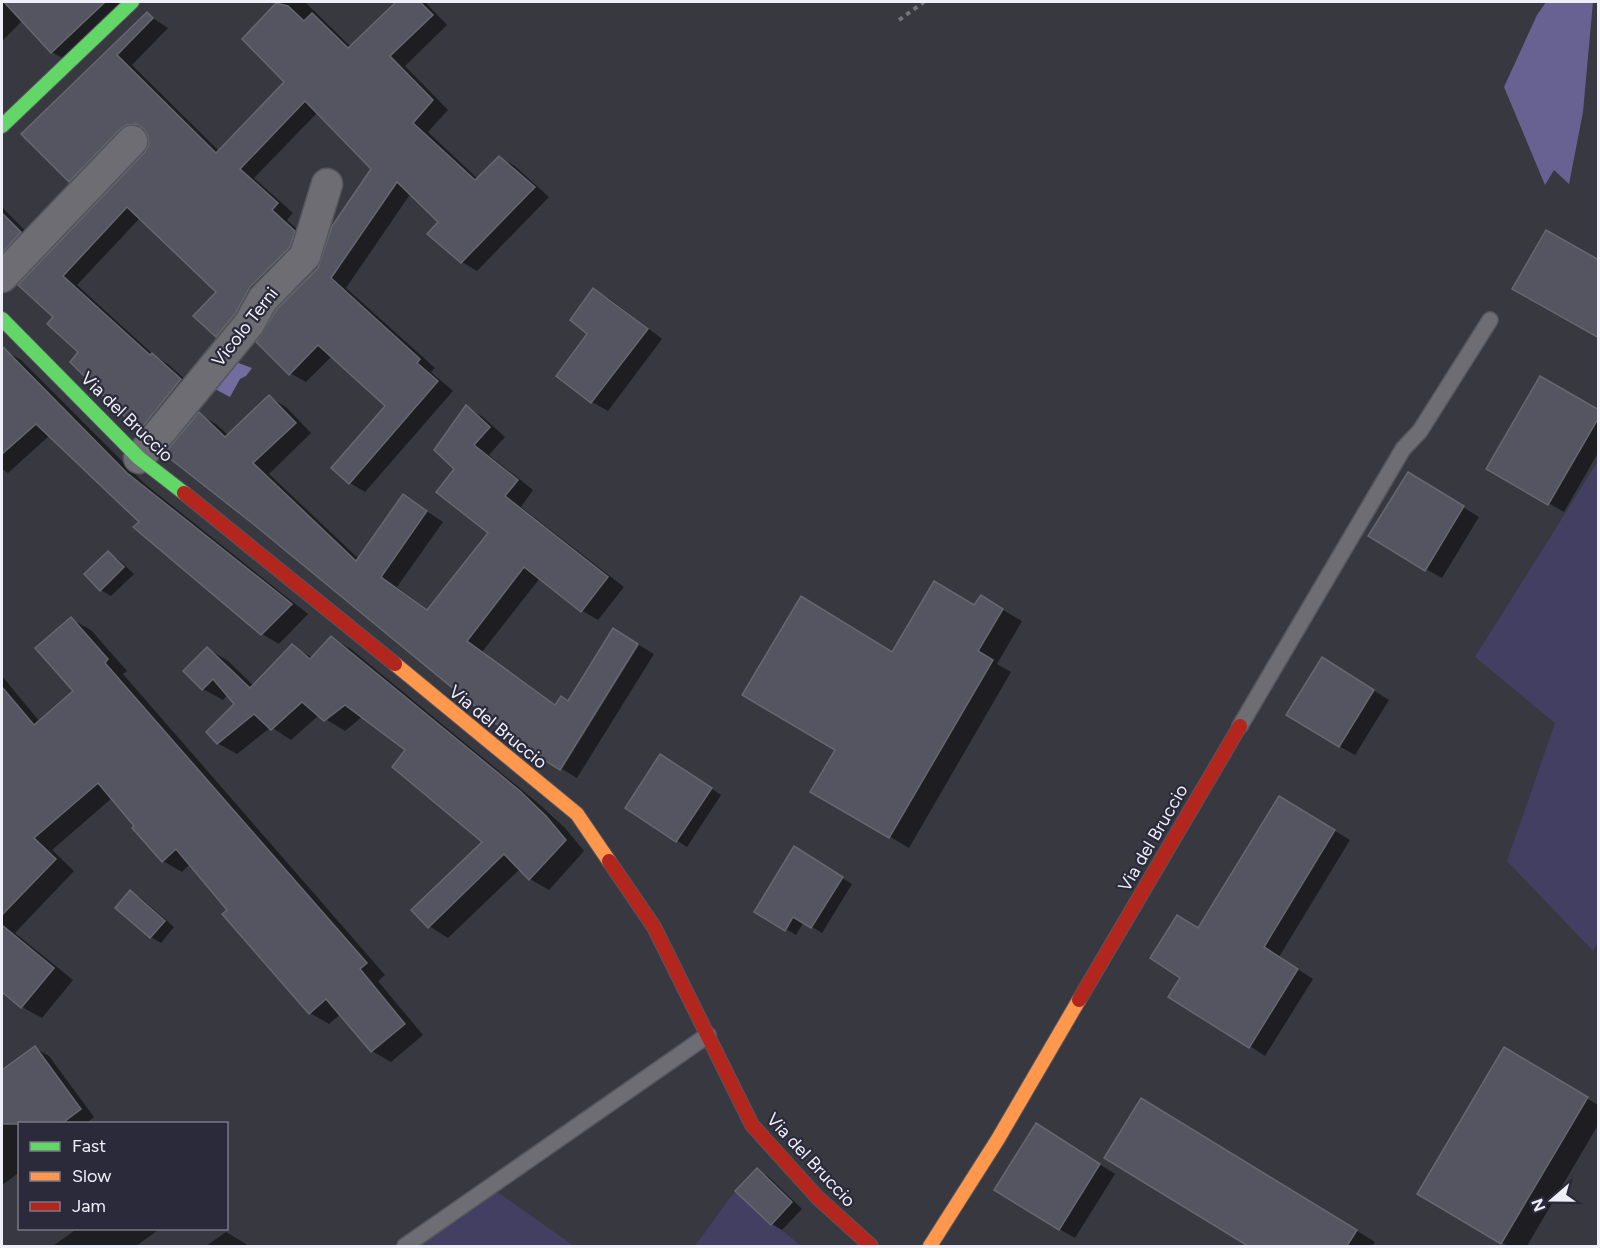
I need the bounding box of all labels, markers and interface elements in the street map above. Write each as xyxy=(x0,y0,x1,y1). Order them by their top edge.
street label: Vicolo Terni xyxy=(207,283,283,371)
street label: Via del Bruccio xyxy=(76,367,178,467)
street label: Via del Bruccio xyxy=(444,681,552,773)
street label: Via del Bruccio xyxy=(1113,780,1193,896)
street label: Via del Bruccio xyxy=(762,1109,860,1211)
legend xyxy=(18,1122,228,1230)
text: Fast xyxy=(72,1135,106,1157)
text: Slow xyxy=(72,1165,111,1187)
north arrow xyxy=(1522,1170,1582,1230)
text: Jam xyxy=(72,1195,106,1217)
text: N xyxy=(1527,1196,1549,1214)

